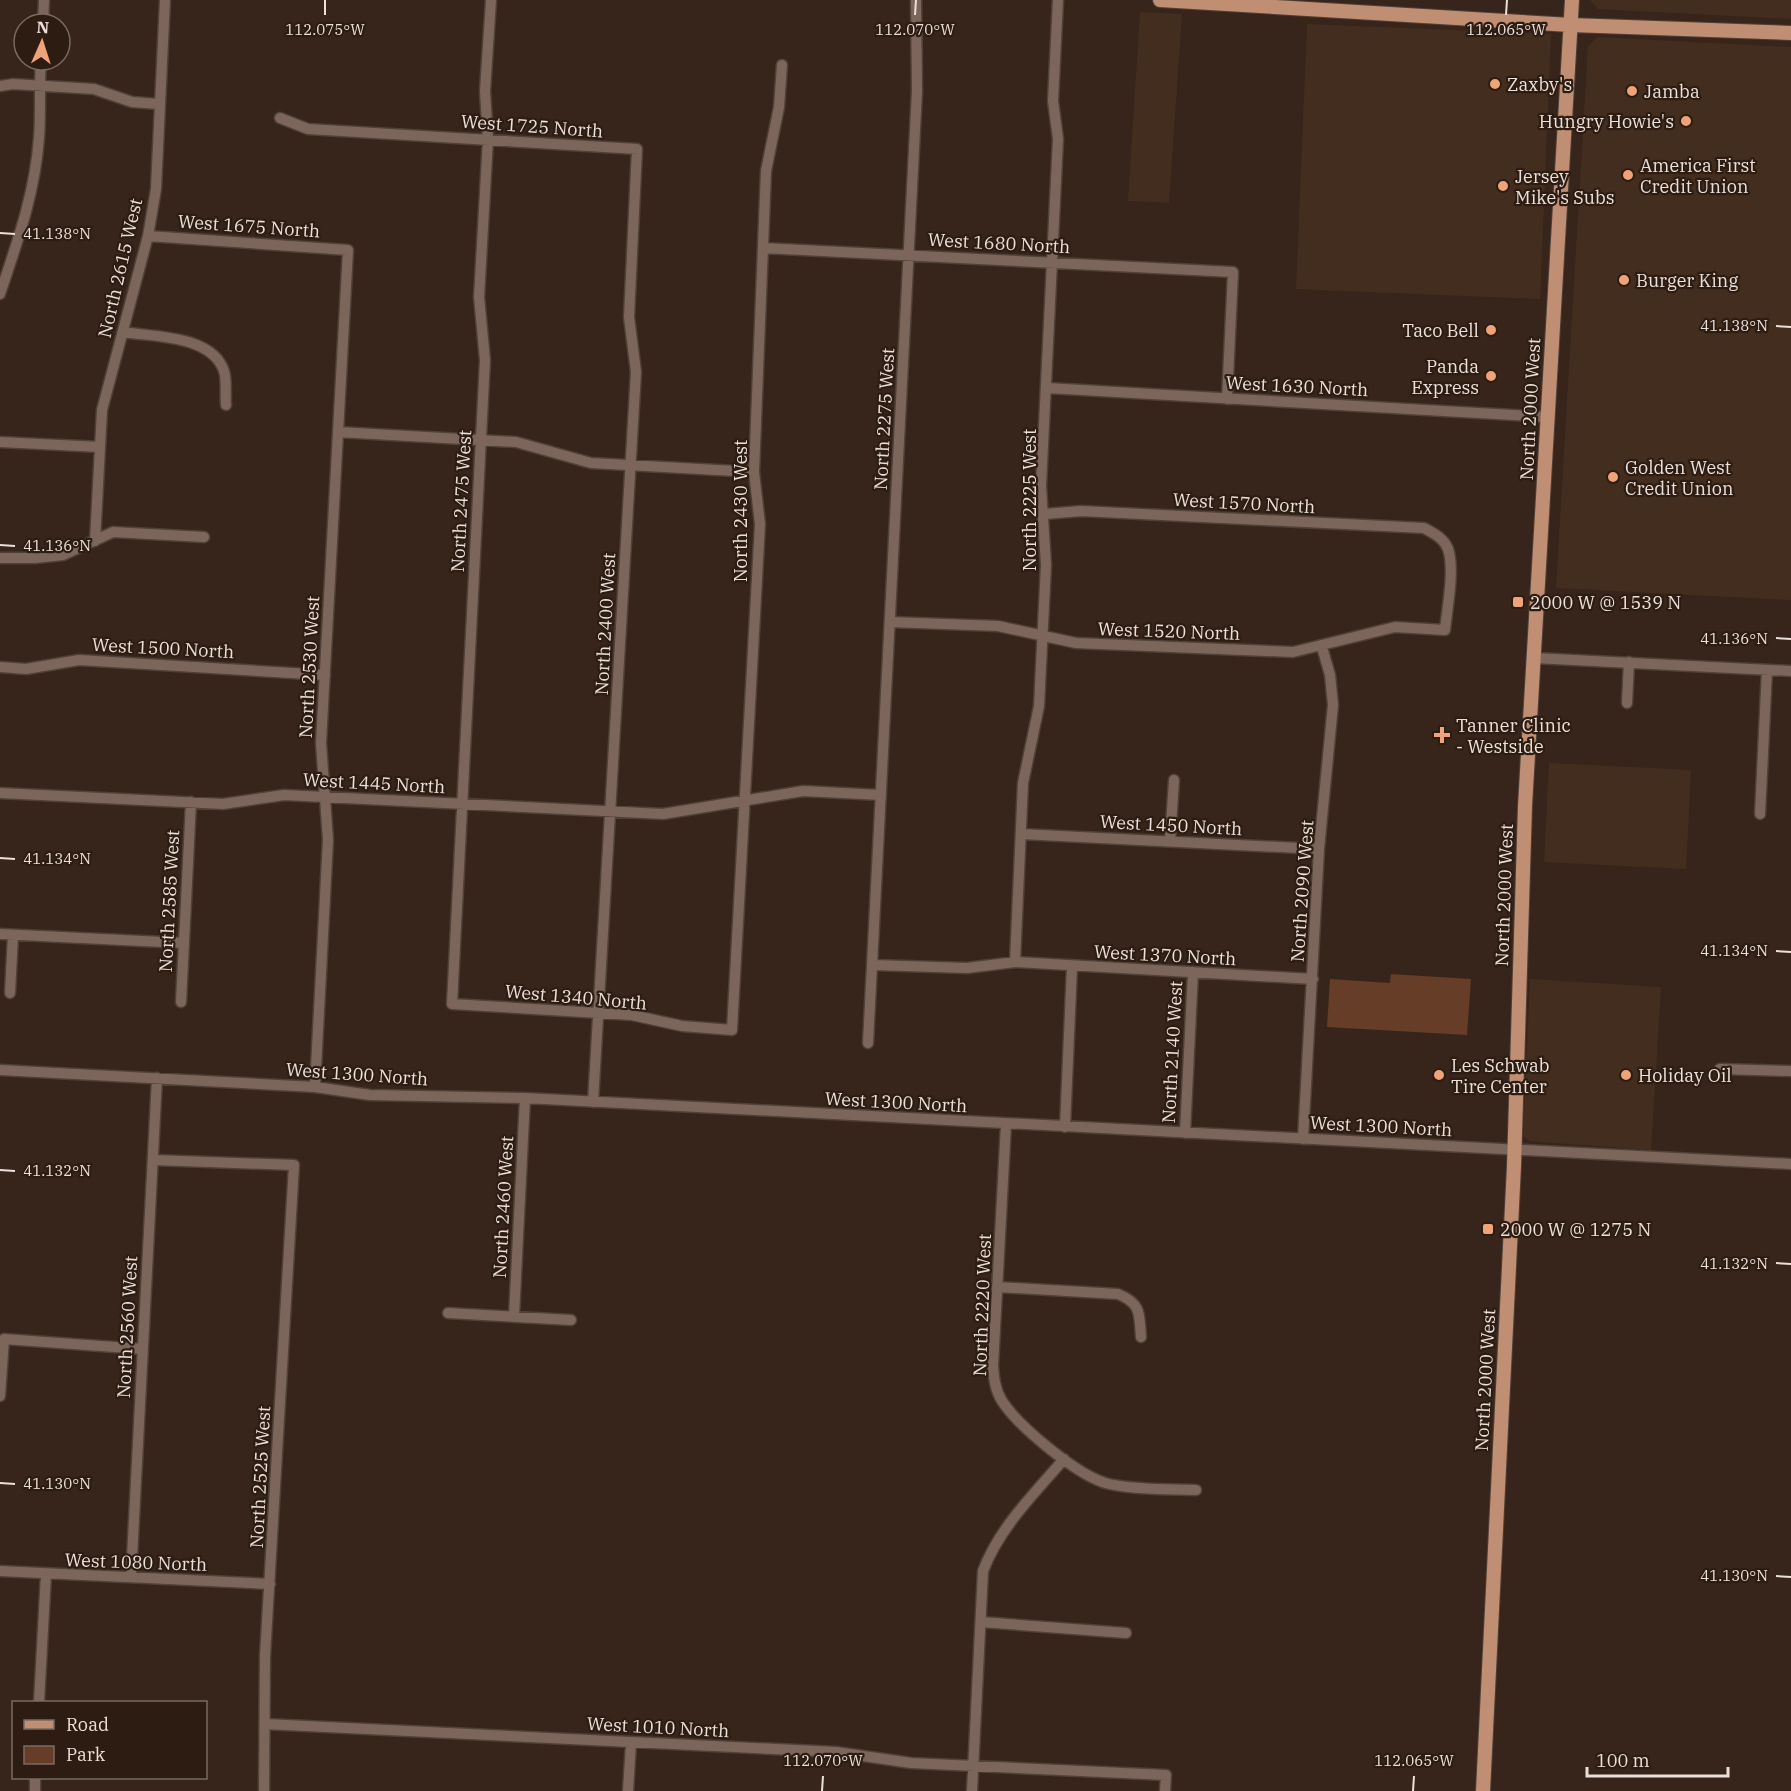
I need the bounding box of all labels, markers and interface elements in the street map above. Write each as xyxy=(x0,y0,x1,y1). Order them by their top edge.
north arrow xyxy=(12,12,72,72)
text: N xyxy=(36,17,50,37)
text: 112.075°W xyxy=(285,20,365,39)
text: 112.070°W xyxy=(875,20,955,39)
text: 112.065°W xyxy=(1466,20,1546,39)
place label: Zaxby's xyxy=(1507,73,1572,96)
marker: Zaxby's xyxy=(1488,77,1502,91)
place label: Jamba xyxy=(1644,80,1700,103)
marker: Jamba xyxy=(1625,84,1639,98)
street label: West 1725 North xyxy=(460,110,604,142)
place label: Hungry Howie's xyxy=(1539,110,1674,133)
marker: Hungry Howie's xyxy=(1679,114,1693,128)
place label: America First Credit Union xyxy=(1640,154,1756,198)
place label: Jersey Mike's Subs xyxy=(1515,165,1614,209)
marker: America First Credit Union xyxy=(1621,168,1635,182)
marker: Jersey Mike's Subs xyxy=(1496,179,1510,193)
street label: North 2615 West xyxy=(93,196,147,340)
street label: West 1675 North xyxy=(177,210,321,242)
text: 41.138°N xyxy=(23,224,91,243)
street label: West 1680 North xyxy=(927,228,1071,258)
place label: Burger King xyxy=(1636,269,1738,292)
marker: Burger King xyxy=(1617,273,1631,287)
text: 41.138°N xyxy=(1700,316,1768,335)
place label: Taco Bell xyxy=(1402,319,1479,342)
marker: Taco Bell xyxy=(1484,323,1498,337)
street label: North 2000 West xyxy=(1515,337,1545,481)
street label: North 2275 West xyxy=(869,347,899,491)
place label: Panda Express xyxy=(1411,355,1479,399)
marker: Panda Express xyxy=(1484,369,1498,383)
street label: West 1630 North xyxy=(1225,371,1369,401)
street label: North 2475 West xyxy=(446,429,476,573)
street label: North 2225 West xyxy=(1018,429,1041,571)
street label: North 2430 West xyxy=(729,440,752,582)
place label: Golden West Credit Union xyxy=(1625,456,1733,500)
marker: Golden West Credit Union xyxy=(1606,470,1620,484)
street label: West 1570 North xyxy=(1172,488,1316,518)
text: 41.136°N xyxy=(23,536,91,555)
street label: North 2400 West xyxy=(590,552,620,696)
place label: 2000 W @ 1539 N xyxy=(1530,591,1681,614)
street label: North 2530 West xyxy=(294,595,324,739)
marker: 2000 W @ 1539 N xyxy=(1511,595,1525,609)
street label: West 1520 North xyxy=(1097,617,1241,645)
text: 41.136°N xyxy=(1700,629,1768,648)
street label: West 1500 North xyxy=(91,633,235,663)
place label: Tanner Clinic - Westside xyxy=(1456,714,1571,758)
marker: Tanner Clinic - Westside xyxy=(1433,726,1451,744)
street label: West 1445 North xyxy=(302,768,446,798)
street label: West 1450 North xyxy=(1099,810,1243,840)
street label: North 2090 West xyxy=(1286,819,1318,963)
street label: North 2000 West xyxy=(1490,823,1518,967)
street label: North 2585 West xyxy=(154,829,184,973)
text: 41.134°N xyxy=(23,849,91,868)
street label: West 1370 North xyxy=(1093,940,1237,970)
text: 41.134°N xyxy=(1700,941,1768,960)
street label: West 1340 North xyxy=(504,979,648,1015)
street label: North 2140 West xyxy=(1157,980,1187,1124)
place label: Les Schwab Tire Center xyxy=(1451,1054,1549,1098)
street label: West 1300 North xyxy=(285,1058,429,1090)
place label: Holiday Oil xyxy=(1638,1064,1732,1087)
marker: Les Schwab Tire Center xyxy=(1432,1068,1446,1082)
marker: Holiday Oil xyxy=(1619,1068,1633,1082)
street label: West 1300 North xyxy=(824,1087,968,1117)
street label: West 1300 North xyxy=(1309,1111,1453,1141)
street label: North 2460 West xyxy=(488,1135,518,1279)
text: 41.132°N xyxy=(23,1161,91,1180)
place label: 2000 W @ 1275 N xyxy=(1500,1218,1651,1241)
marker: 2000 W @ 1275 N xyxy=(1481,1222,1495,1236)
street label: North 2220 West xyxy=(968,1233,996,1377)
text: 41.132°N xyxy=(1700,1254,1768,1273)
street label: North 2560 West xyxy=(112,1255,142,1399)
street label: North 2000 West xyxy=(1470,1308,1500,1452)
street label: North 2525 West xyxy=(245,1405,275,1549)
text: 41.130°N xyxy=(23,1474,91,1493)
street label: West 1080 North xyxy=(64,1548,208,1576)
text: 41.130°N xyxy=(1700,1566,1768,1585)
legend xyxy=(12,1701,207,1779)
street label: West 1010 North xyxy=(586,1712,730,1742)
text: Road xyxy=(66,1713,109,1736)
scale bar xyxy=(1587,1740,1728,1778)
text: Park xyxy=(66,1743,106,1766)
text: 100 m xyxy=(1596,1749,1650,1772)
text: 112.070°W xyxy=(783,1751,863,1770)
text: 112.065°W xyxy=(1374,1751,1454,1770)

